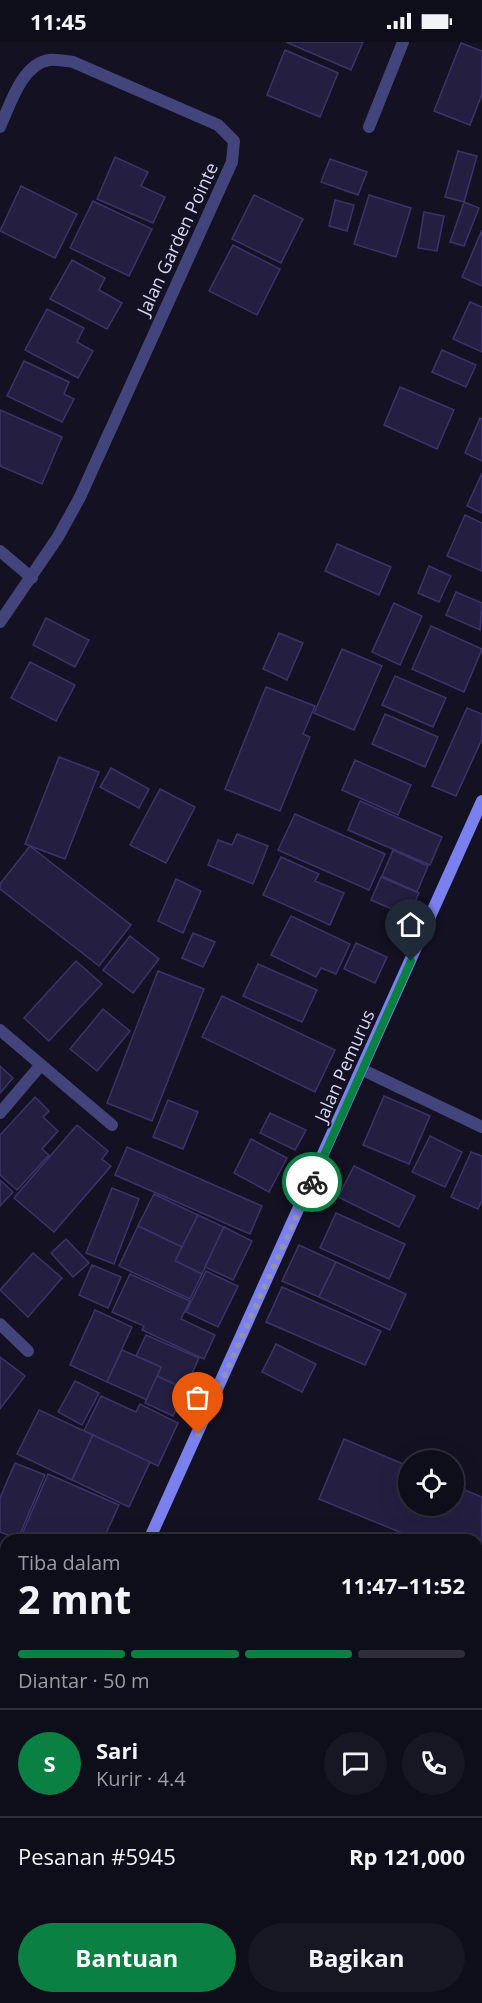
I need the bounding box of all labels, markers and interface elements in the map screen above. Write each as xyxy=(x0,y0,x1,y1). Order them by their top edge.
text: 11:45 xyxy=(30,6,87,36)
street label: Jalan Garden Pointe xyxy=(130,158,223,321)
pin xyxy=(385,899,436,961)
icon: home xyxy=(394,908,427,941)
street label: Jalan Pemurus xyxy=(308,1006,380,1127)
courier xyxy=(282,1152,342,1212)
icon: bike xyxy=(296,1166,329,1199)
pin xyxy=(172,1372,223,1434)
icon: bag xyxy=(181,1381,214,1414)
map controls xyxy=(398,1450,464,1516)
button: locate xyxy=(398,1450,464,1516)
text: Tiba dalam xyxy=(18,1549,121,1576)
text: 11:47–11:52 xyxy=(341,1570,465,1600)
text: 2 mnt xyxy=(18,1572,131,1625)
text: Diantar · 50 m xyxy=(18,1667,150,1694)
button: chat xyxy=(324,1732,387,1795)
button: phone xyxy=(402,1732,465,1795)
text: Sari xyxy=(96,1735,138,1765)
text: S xyxy=(43,1748,56,1778)
text: Kurir · 4.4 xyxy=(96,1765,186,1792)
text: Pesanan #5945 xyxy=(18,1841,176,1871)
text: Rp 121,000 xyxy=(349,1841,465,1871)
button: Bantuan xyxy=(18,1923,236,1992)
button: Bagikan xyxy=(248,1923,465,1992)

